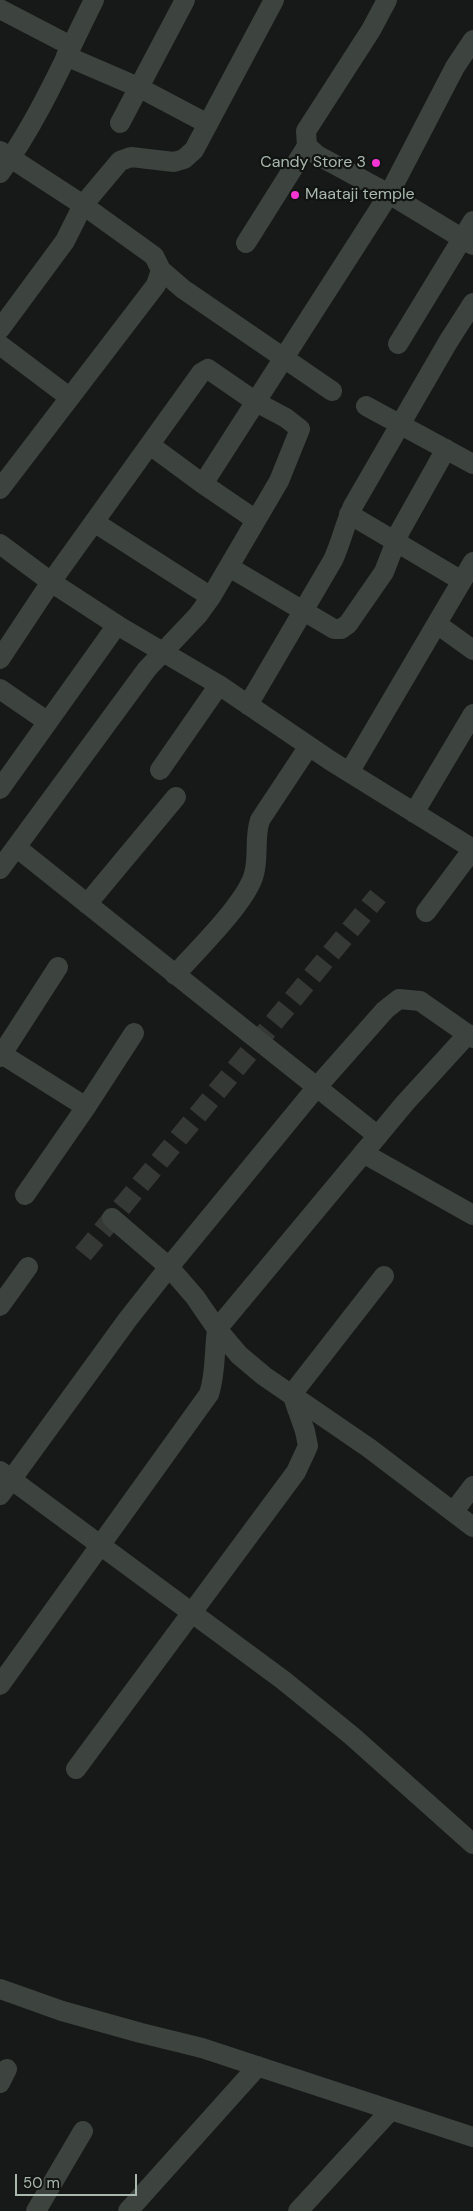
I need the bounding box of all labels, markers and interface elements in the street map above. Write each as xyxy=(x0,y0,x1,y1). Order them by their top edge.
place label: Candy Store 3 xyxy=(260,153,366,173)
marker: Candy Store 3 xyxy=(370,157,382,169)
place label: Maataji temple xyxy=(305,185,415,205)
marker: Maataji temple xyxy=(289,189,301,201)
scale bar xyxy=(18,2164,140,2196)
text: 50 m xyxy=(23,2173,60,2193)

